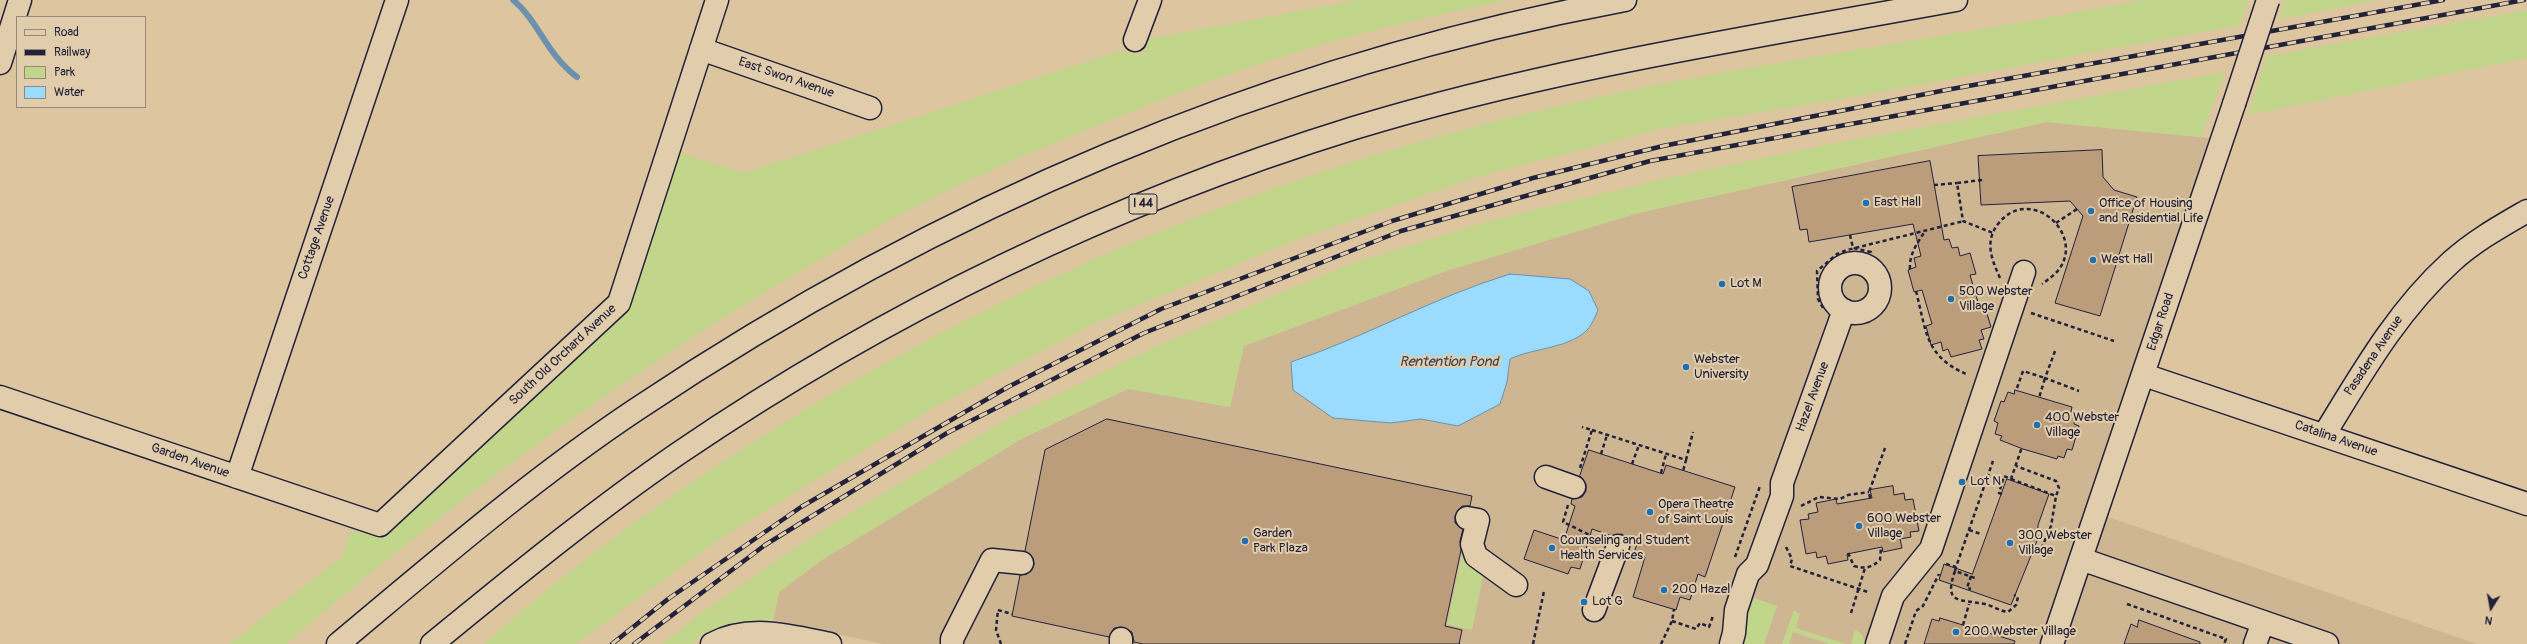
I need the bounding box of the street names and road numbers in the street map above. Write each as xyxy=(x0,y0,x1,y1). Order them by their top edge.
street label: East Swon Avenue xyxy=(736,54,836,102)
street label: Cottage Avenue xyxy=(295,194,339,282)
road number: I 44 xyxy=(1129,194,1157,214)
street label: Edgar Road xyxy=(2144,291,2178,353)
street label: South Old Orchard Avenue xyxy=(506,301,620,409)
street label: Pasadena Avenue xyxy=(2341,313,2407,399)
street label: Hazel Avenue xyxy=(1793,360,1833,434)
street label: Catalina Avenue xyxy=(2293,418,2379,460)
street label: Garden Avenue xyxy=(149,440,231,482)

